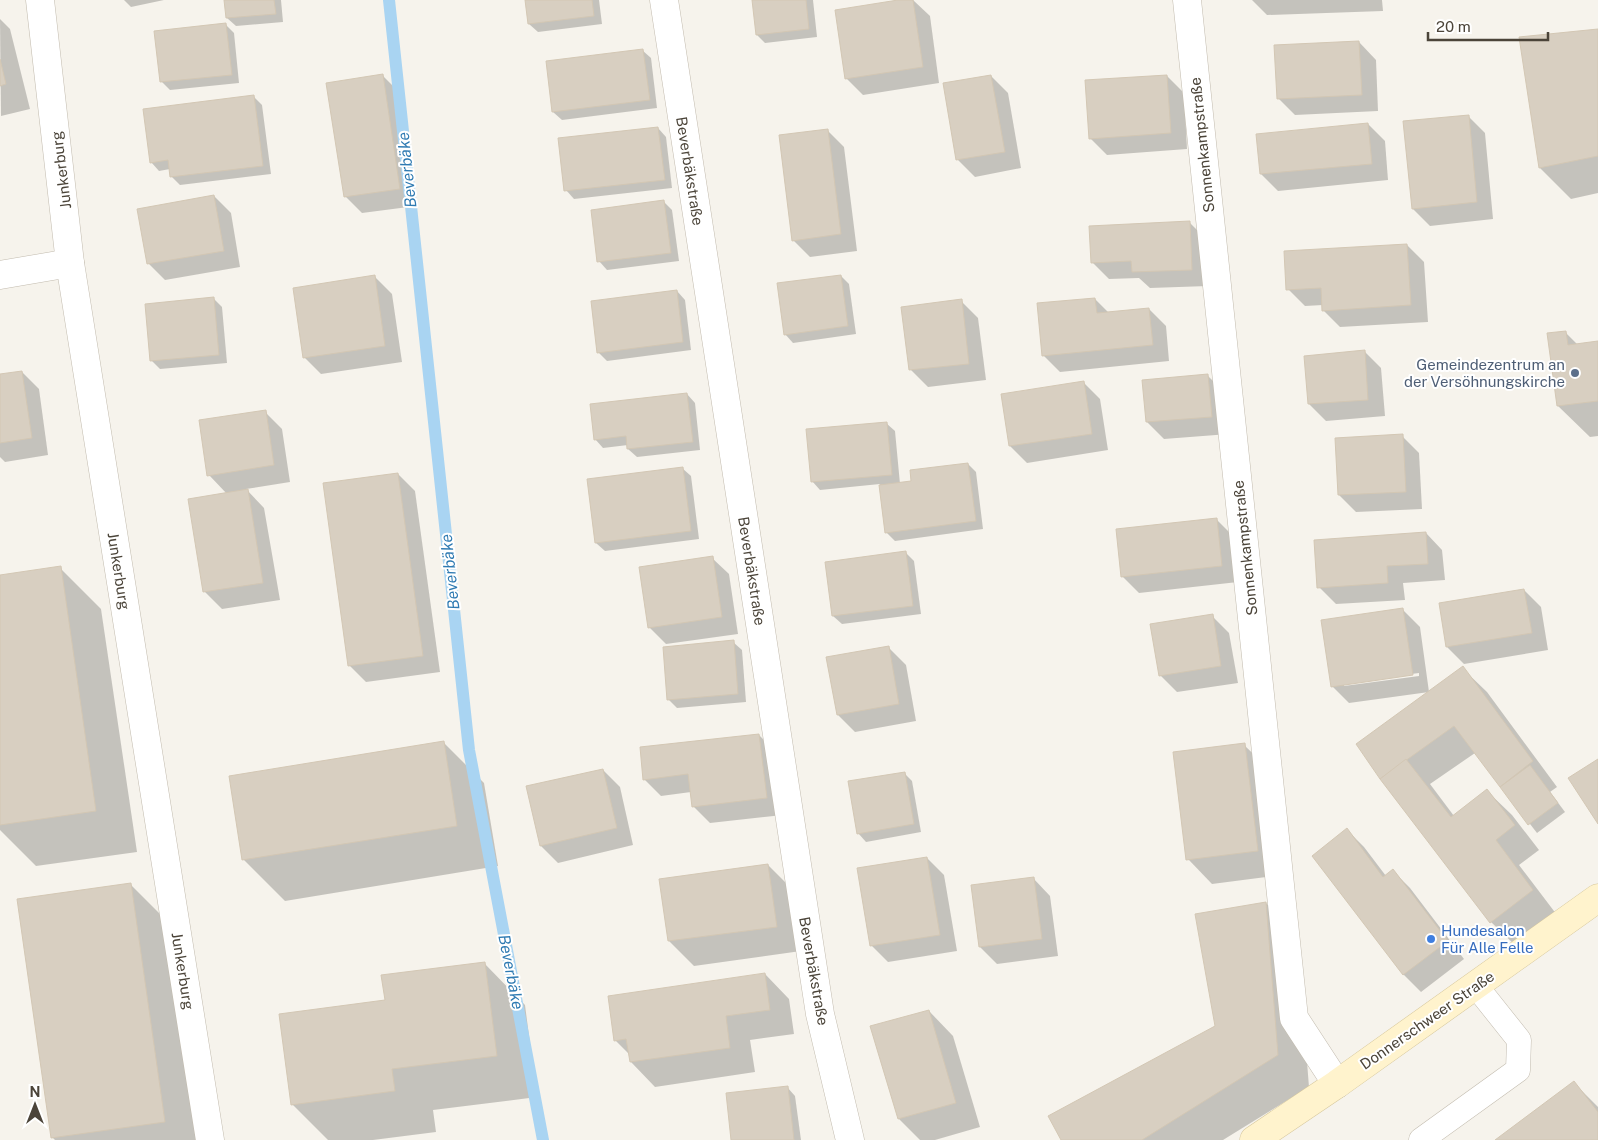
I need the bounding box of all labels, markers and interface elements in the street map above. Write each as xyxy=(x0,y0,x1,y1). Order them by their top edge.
scale bar xyxy=(1428,10,1548,42)
text: 20 m xyxy=(1436,18,1471,35)
street label: Sonnenkampstraße xyxy=(1186,77,1218,213)
street label: Beverbäkstraße xyxy=(673,115,707,227)
street label: Junkerburg xyxy=(48,130,74,210)
water label: Beverbäke xyxy=(394,131,420,209)
place label: Gemeindezentrum an der Versöhnungskirche xyxy=(1404,356,1565,390)
marker: Gemeindezentrum an der Versöhnungskirche xyxy=(1569,367,1581,379)
street label: Sonnenkampstraße xyxy=(1229,480,1261,616)
street label: Beverbäkstraße xyxy=(735,515,769,627)
street label: Junkerburg xyxy=(104,531,134,611)
water label: Beverbäke xyxy=(437,533,463,611)
street label: Beverbäkstraße xyxy=(796,915,832,1027)
place label: Hundesalon Für Alle Felle xyxy=(1441,922,1533,956)
street label: Junkerburg xyxy=(168,931,198,1011)
water label: Beverbäke xyxy=(494,933,528,1011)
marker: Hundesalon Für Alle Felle xyxy=(1425,933,1437,945)
street label: Donnerschweer Straße xyxy=(1357,967,1497,1073)
north arrow xyxy=(10,1080,60,1130)
text: N xyxy=(30,1084,40,1100)

